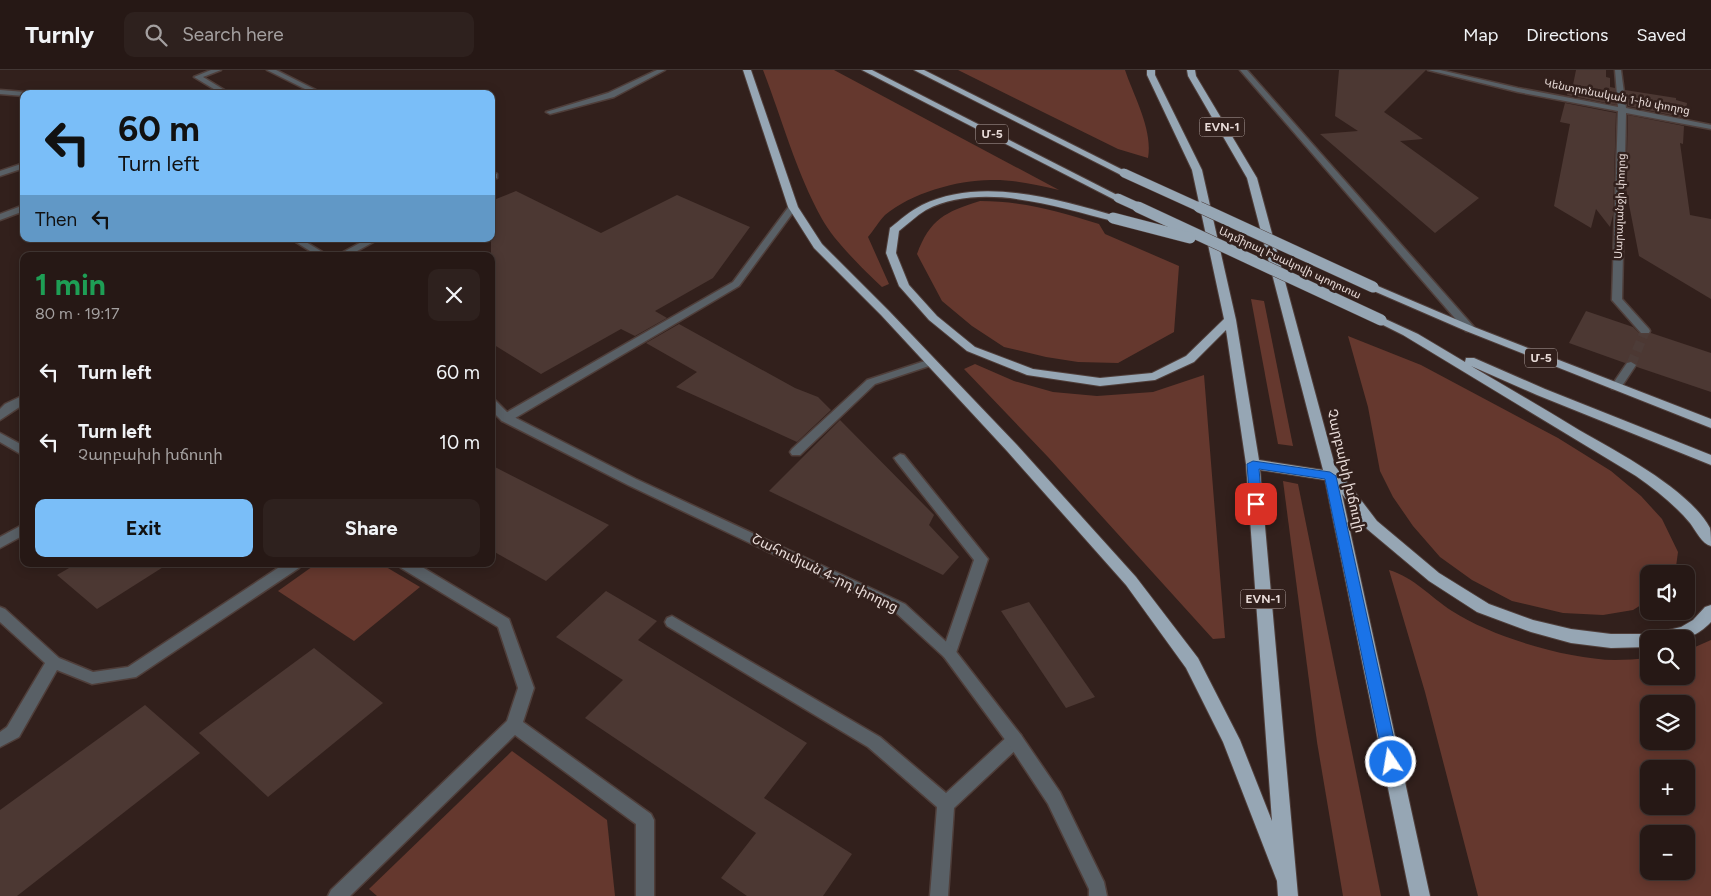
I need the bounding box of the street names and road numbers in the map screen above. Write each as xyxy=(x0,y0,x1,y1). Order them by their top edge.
street label: Կենտրոնական 1-ին փողոց xyxy=(1543,76,1691,118)
road number: EVN-1 xyxy=(1200,118,1244,136)
road number: Մ-5 xyxy=(976,124,1008,144)
street label: Սարալանջի փողոց xyxy=(1612,153,1628,259)
street label: Ադմիրալ Իսակովի պողոտա xyxy=(1217,224,1363,302)
road number: Մ-5 xyxy=(1525,348,1557,368)
street label: Չարբախի խճուղի xyxy=(1323,407,1369,535)
street label: Շահումյան 4-րդ փողոց xyxy=(749,530,901,616)
road number: EVN-1 xyxy=(1240,590,1286,608)

